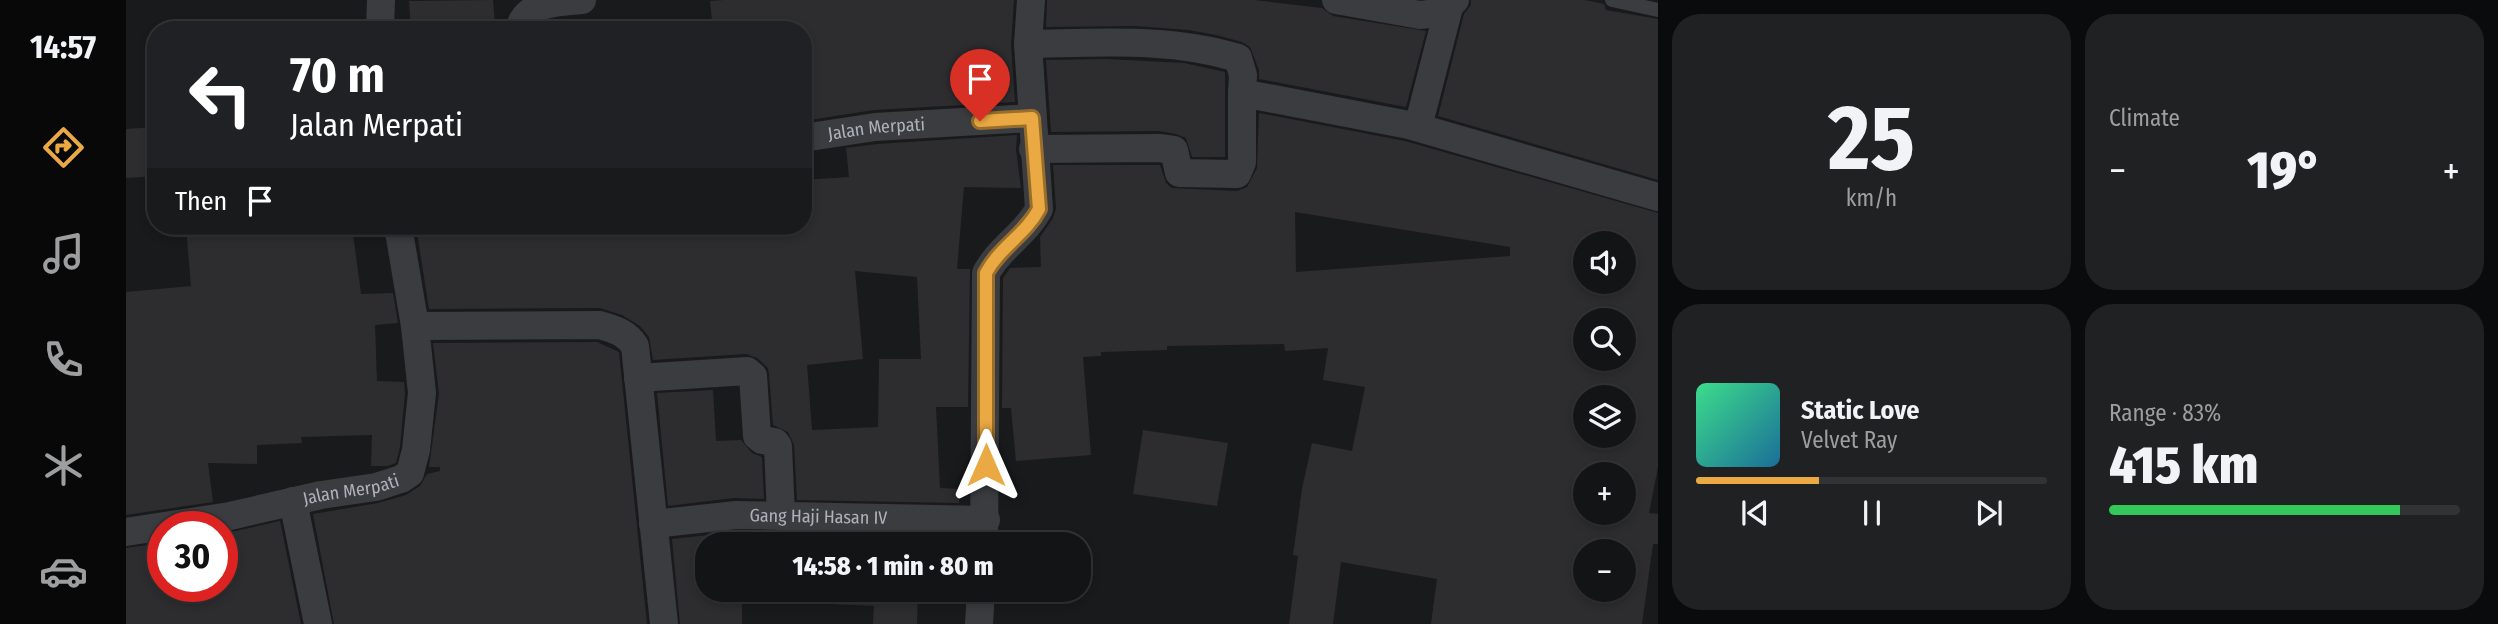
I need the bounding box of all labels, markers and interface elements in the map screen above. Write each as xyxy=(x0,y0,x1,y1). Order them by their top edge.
text: 14:57 xyxy=(30,28,96,66)
text: 70 m xyxy=(290,46,385,105)
icon: left xyxy=(175,49,266,140)
pin xyxy=(950,49,1010,121)
icon: arrive xyxy=(961,60,999,98)
text: 25 xyxy=(1828,84,1915,193)
text: Climate xyxy=(2109,104,2180,132)
text: Jalan Merpati xyxy=(290,106,463,144)
street label: Jalan Merpati xyxy=(826,113,925,145)
icon: directions xyxy=(39,123,88,172)
text: 19° xyxy=(2247,139,2322,202)
text: − xyxy=(2109,148,2126,194)
text: + xyxy=(2443,148,2460,194)
icon: arrive xyxy=(241,182,279,220)
text: km/h xyxy=(1846,184,1897,212)
text: Then xyxy=(175,186,227,217)
icon: music xyxy=(39,229,88,278)
map controls xyxy=(1573,231,1636,602)
button: sound xyxy=(1573,231,1636,294)
button: search xyxy=(1573,308,1636,371)
icon: phone xyxy=(39,335,88,384)
button: layers xyxy=(1573,385,1636,448)
text: Static Love xyxy=(1801,395,1919,426)
text: Range · 83% xyxy=(2109,399,2221,427)
text: Velvet Ray xyxy=(1801,426,1897,454)
position arrow xyxy=(949,428,1023,502)
text: 415 km xyxy=(2109,434,2258,497)
icon: climate xyxy=(39,441,88,490)
button: + xyxy=(1573,462,1636,525)
street label: Jalan Merpati xyxy=(301,469,402,510)
icon: previous xyxy=(1736,494,1774,532)
icon: pause xyxy=(1853,494,1891,532)
icon: next xyxy=(1970,494,2008,532)
street label: Gang Haji Hasan IV xyxy=(749,504,888,529)
speed limit sign: 30 xyxy=(147,511,238,602)
button: − xyxy=(1573,539,1636,602)
icon: car xyxy=(39,547,88,596)
text: 14:58 · 1 min · 80 m xyxy=(793,551,993,582)

